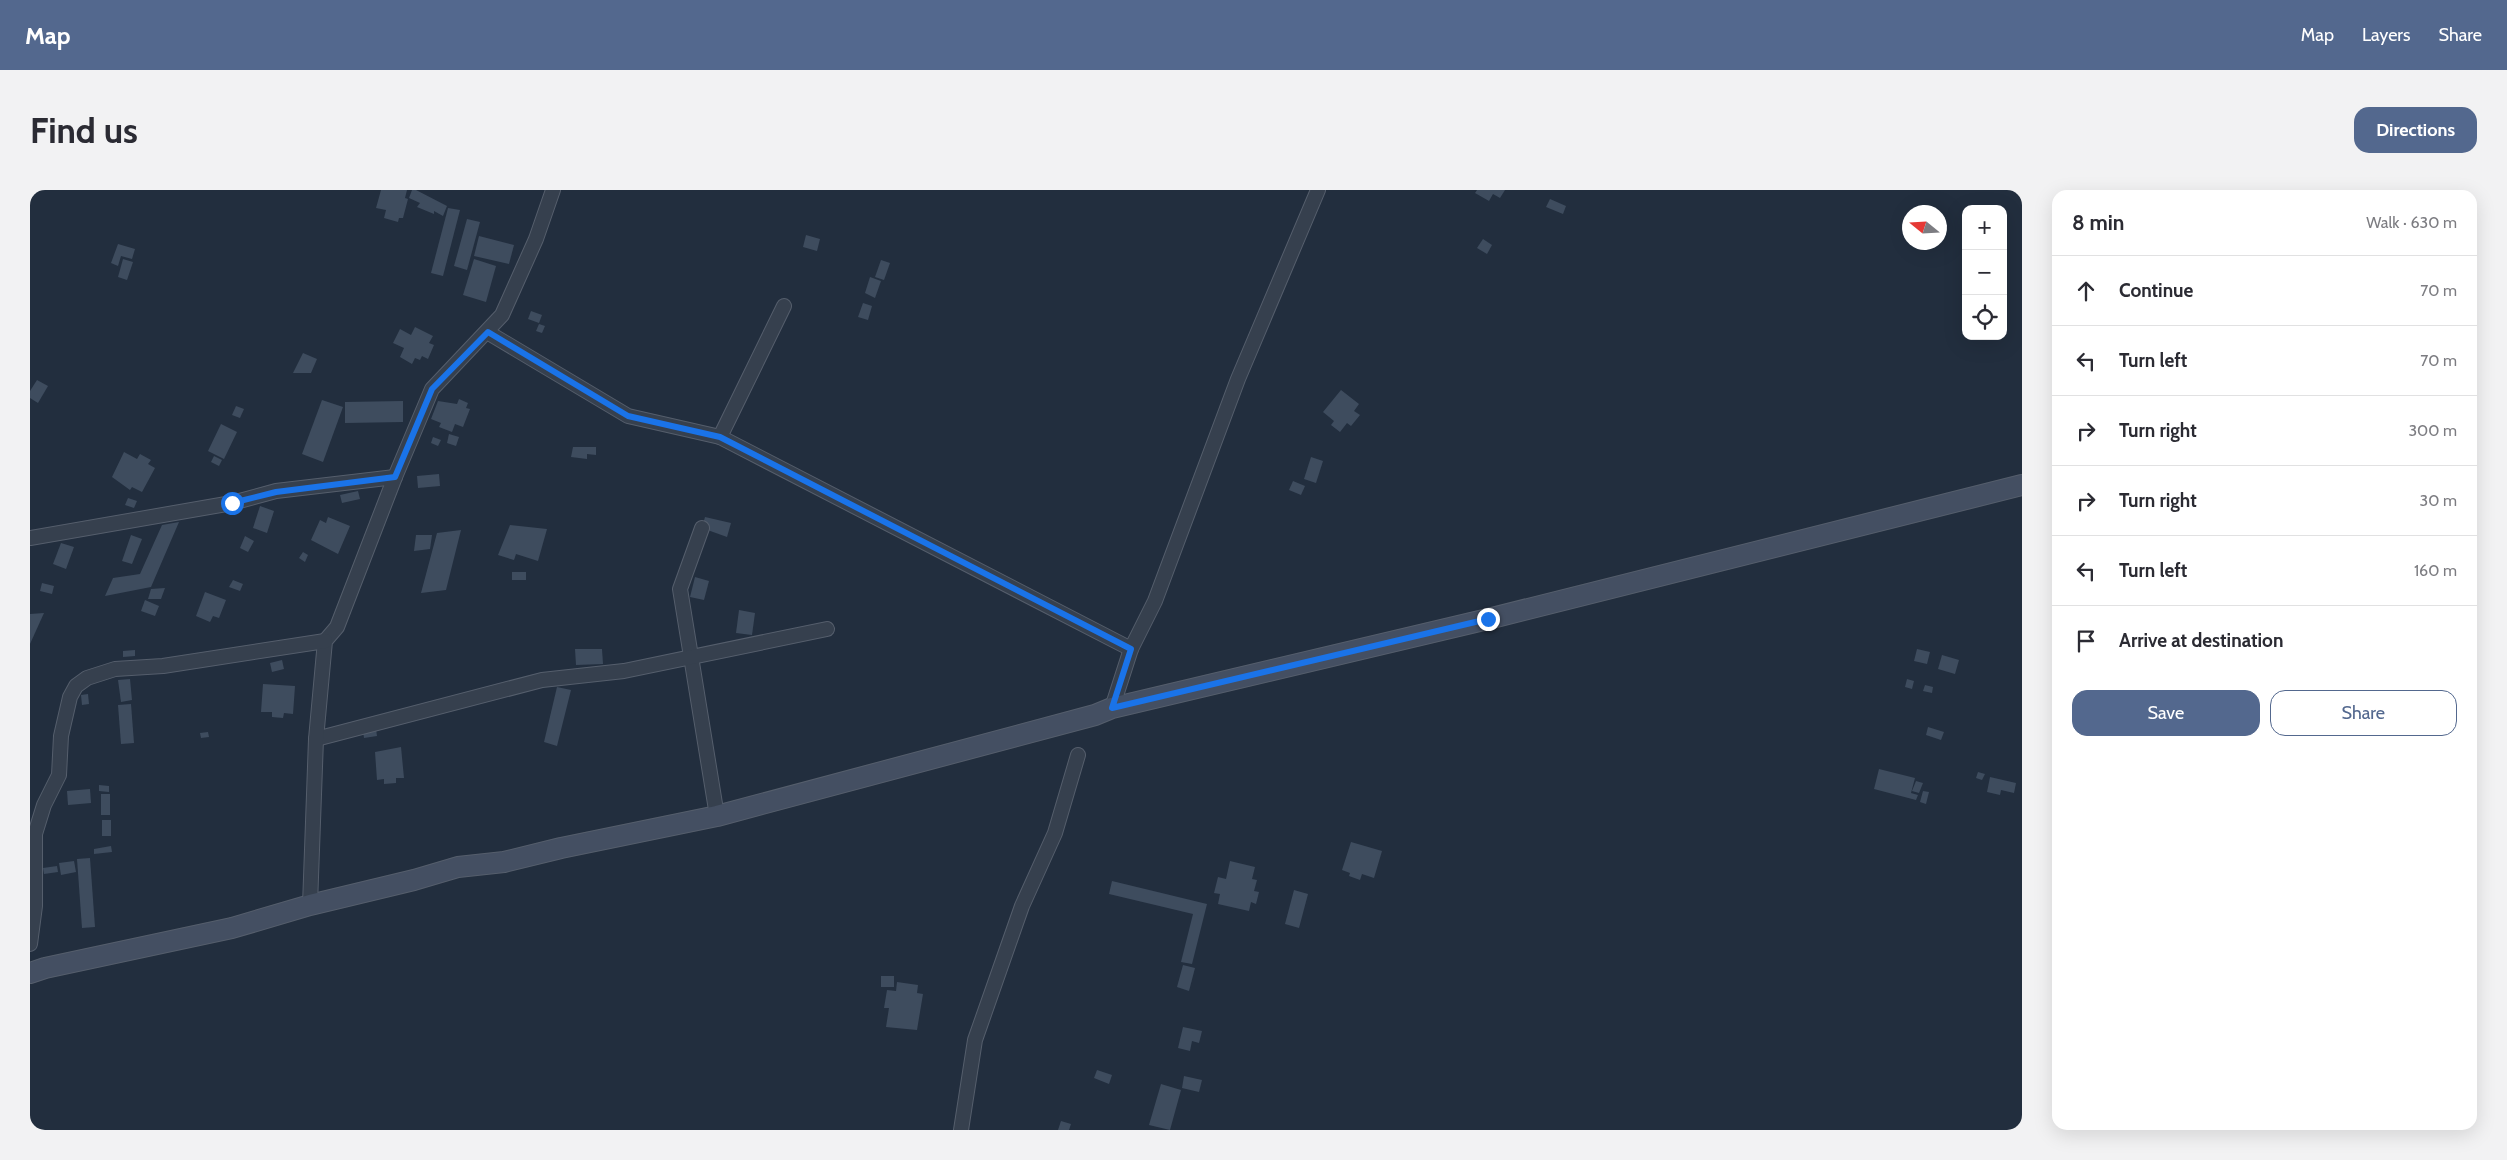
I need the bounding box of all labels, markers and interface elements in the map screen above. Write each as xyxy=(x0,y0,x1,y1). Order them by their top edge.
text: Map xyxy=(25,21,71,50)
text: Map xyxy=(2301,24,2334,46)
text: Layers xyxy=(2362,24,2411,46)
text: Share xyxy=(2439,24,2482,46)
button: Directions xyxy=(2354,107,2477,153)
text: Find us xyxy=(30,109,138,152)
north arrow xyxy=(1902,205,1947,250)
map controls xyxy=(1962,205,2007,340)
button: + xyxy=(1962,205,2007,250)
text: 8 min xyxy=(2072,210,2124,235)
text: Walk · 630 m xyxy=(2366,213,2457,232)
button: − xyxy=(1962,250,2007,295)
icon: ahead xyxy=(2072,277,2100,305)
text: Continue xyxy=(2119,279,2193,302)
text: 70 m xyxy=(2420,281,2457,300)
button: locate xyxy=(1962,295,2007,340)
icon: left xyxy=(2072,347,2100,375)
text: Turn left xyxy=(2119,349,2187,372)
text: 70 m xyxy=(2420,351,2457,370)
icon: right xyxy=(2072,417,2100,445)
text: Turn right xyxy=(2119,419,2197,442)
text: 300 m xyxy=(2408,421,2457,440)
icon: right xyxy=(2072,487,2100,515)
text: Turn right xyxy=(2119,489,2197,512)
text: 30 m xyxy=(2420,491,2457,510)
route start xyxy=(221,492,244,515)
icon: left xyxy=(2072,557,2100,585)
text: Turn left xyxy=(2119,559,2187,582)
text: 160 m xyxy=(2414,561,2457,580)
route end xyxy=(1477,608,1500,631)
icon: arrive xyxy=(2072,627,2100,655)
text: Arrive at destination xyxy=(2119,629,2283,652)
button: Save xyxy=(2072,690,2260,736)
button: Share xyxy=(2270,690,2457,736)

